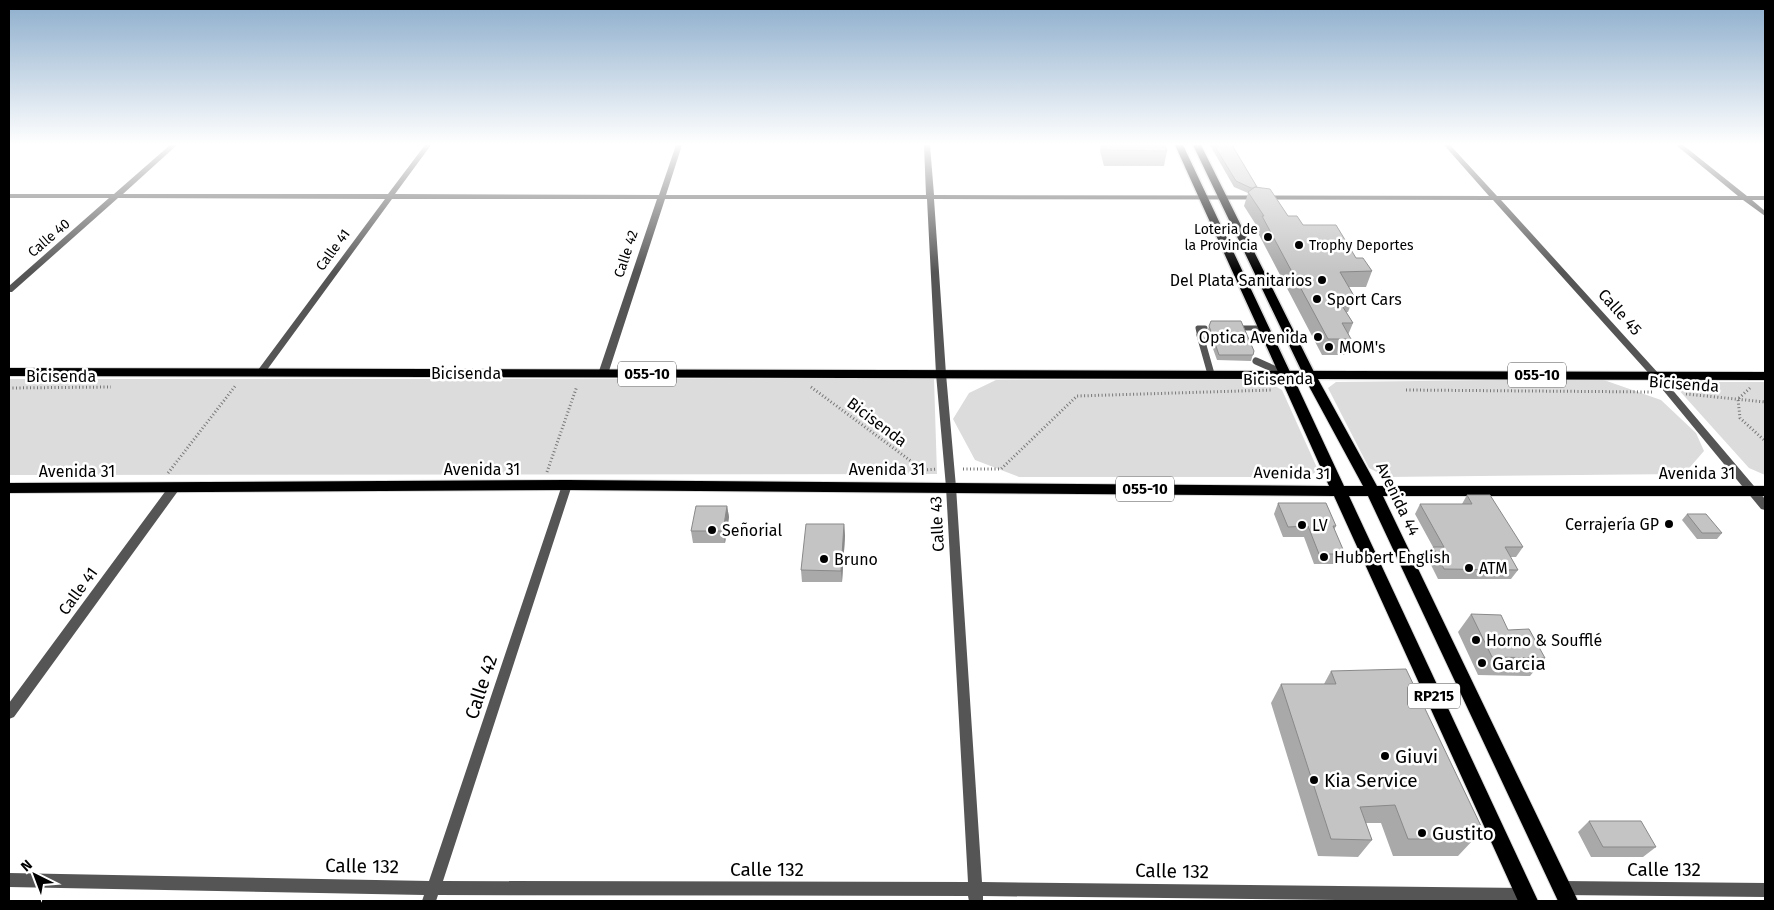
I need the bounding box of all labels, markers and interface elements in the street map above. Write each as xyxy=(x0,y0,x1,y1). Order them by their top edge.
street label: Calle 40 xyxy=(25,215,74,261)
place label: Loteria de la Provincia xyxy=(1184,221,1258,254)
street label: Calle 41 xyxy=(312,226,354,274)
street label: Calle 42 xyxy=(610,228,642,280)
marker: Loteria de la Provincia xyxy=(1262,231,1274,243)
place label: Trophy Deportes xyxy=(1309,237,1414,254)
marker: Trophy Deportes xyxy=(1293,239,1305,251)
place label: Del Plata Sanitarios xyxy=(1170,271,1312,290)
marker: Del Plata Sanitarios xyxy=(1316,274,1328,286)
street label: Calle 45 xyxy=(1594,285,1646,339)
place label: Sport Cars xyxy=(1327,290,1402,309)
marker: Sport Cars xyxy=(1311,293,1323,305)
place label: Optica Avenida xyxy=(1199,328,1308,347)
marker: Optica Avenida xyxy=(1312,331,1324,343)
place label: MOM's xyxy=(1339,338,1386,357)
marker: MOM's xyxy=(1323,341,1335,353)
road number: 055-10 xyxy=(618,362,676,386)
road number: 055-10 xyxy=(1508,362,1566,388)
street label: Bicisenda xyxy=(431,364,501,383)
street label: Bicisenda xyxy=(26,367,96,386)
street label: Bicisenda xyxy=(1243,369,1313,389)
street label: Bicisenda xyxy=(1648,372,1720,396)
street label: Bicisenda xyxy=(843,393,911,451)
street label: Avenida 44 xyxy=(1372,459,1424,539)
street label: Avenida 31 xyxy=(444,460,520,479)
street label: Avenida 31 xyxy=(849,460,925,479)
street label: Avenida 31 xyxy=(39,462,115,481)
street label: Avenida 31 xyxy=(1254,463,1330,483)
street label: Avenida 31 xyxy=(1659,464,1735,483)
road number: 055-10 xyxy=(1116,476,1174,502)
street label: Calle 43 xyxy=(926,496,948,552)
place label: Cerrajería GP xyxy=(1565,515,1659,534)
place label: LV xyxy=(1312,516,1328,535)
marker: Cerrajería GP xyxy=(1663,518,1675,530)
marker: LV xyxy=(1296,519,1308,531)
place label: Señorial xyxy=(722,521,782,540)
marker: Señorial xyxy=(706,524,718,536)
place label: Hubbert English xyxy=(1334,548,1450,567)
place label: Bruno xyxy=(834,550,878,569)
marker: Hubbert English xyxy=(1318,551,1330,563)
marker: Bruno xyxy=(818,553,830,565)
place label: ATM xyxy=(1479,559,1508,578)
marker: ATM xyxy=(1463,562,1475,574)
street label: Calle 41 xyxy=(54,564,102,618)
place label: Horno & Soufflé xyxy=(1486,631,1602,650)
marker: Horno & Soufflé xyxy=(1470,634,1482,646)
street label: Calle 42 xyxy=(460,652,502,722)
place label: Garcia xyxy=(1492,652,1546,675)
marker: Garcia xyxy=(1476,657,1488,669)
road number: RP215 xyxy=(1408,684,1460,708)
place label: Giuvi xyxy=(1395,745,1438,768)
marker: Giuvi xyxy=(1379,750,1391,762)
place label: Kia Service xyxy=(1324,769,1418,792)
marker: Kia Service xyxy=(1308,774,1320,786)
place label: Gustito xyxy=(1432,822,1494,845)
marker: Gustito xyxy=(1416,827,1428,839)
north arrow xyxy=(10,850,60,900)
street label: Calle 132 xyxy=(325,854,399,878)
text: N xyxy=(17,856,36,875)
street label: Calle 132 xyxy=(730,858,804,881)
street label: Calle 132 xyxy=(1627,858,1701,881)
street label: Calle 132 xyxy=(1135,859,1209,883)

